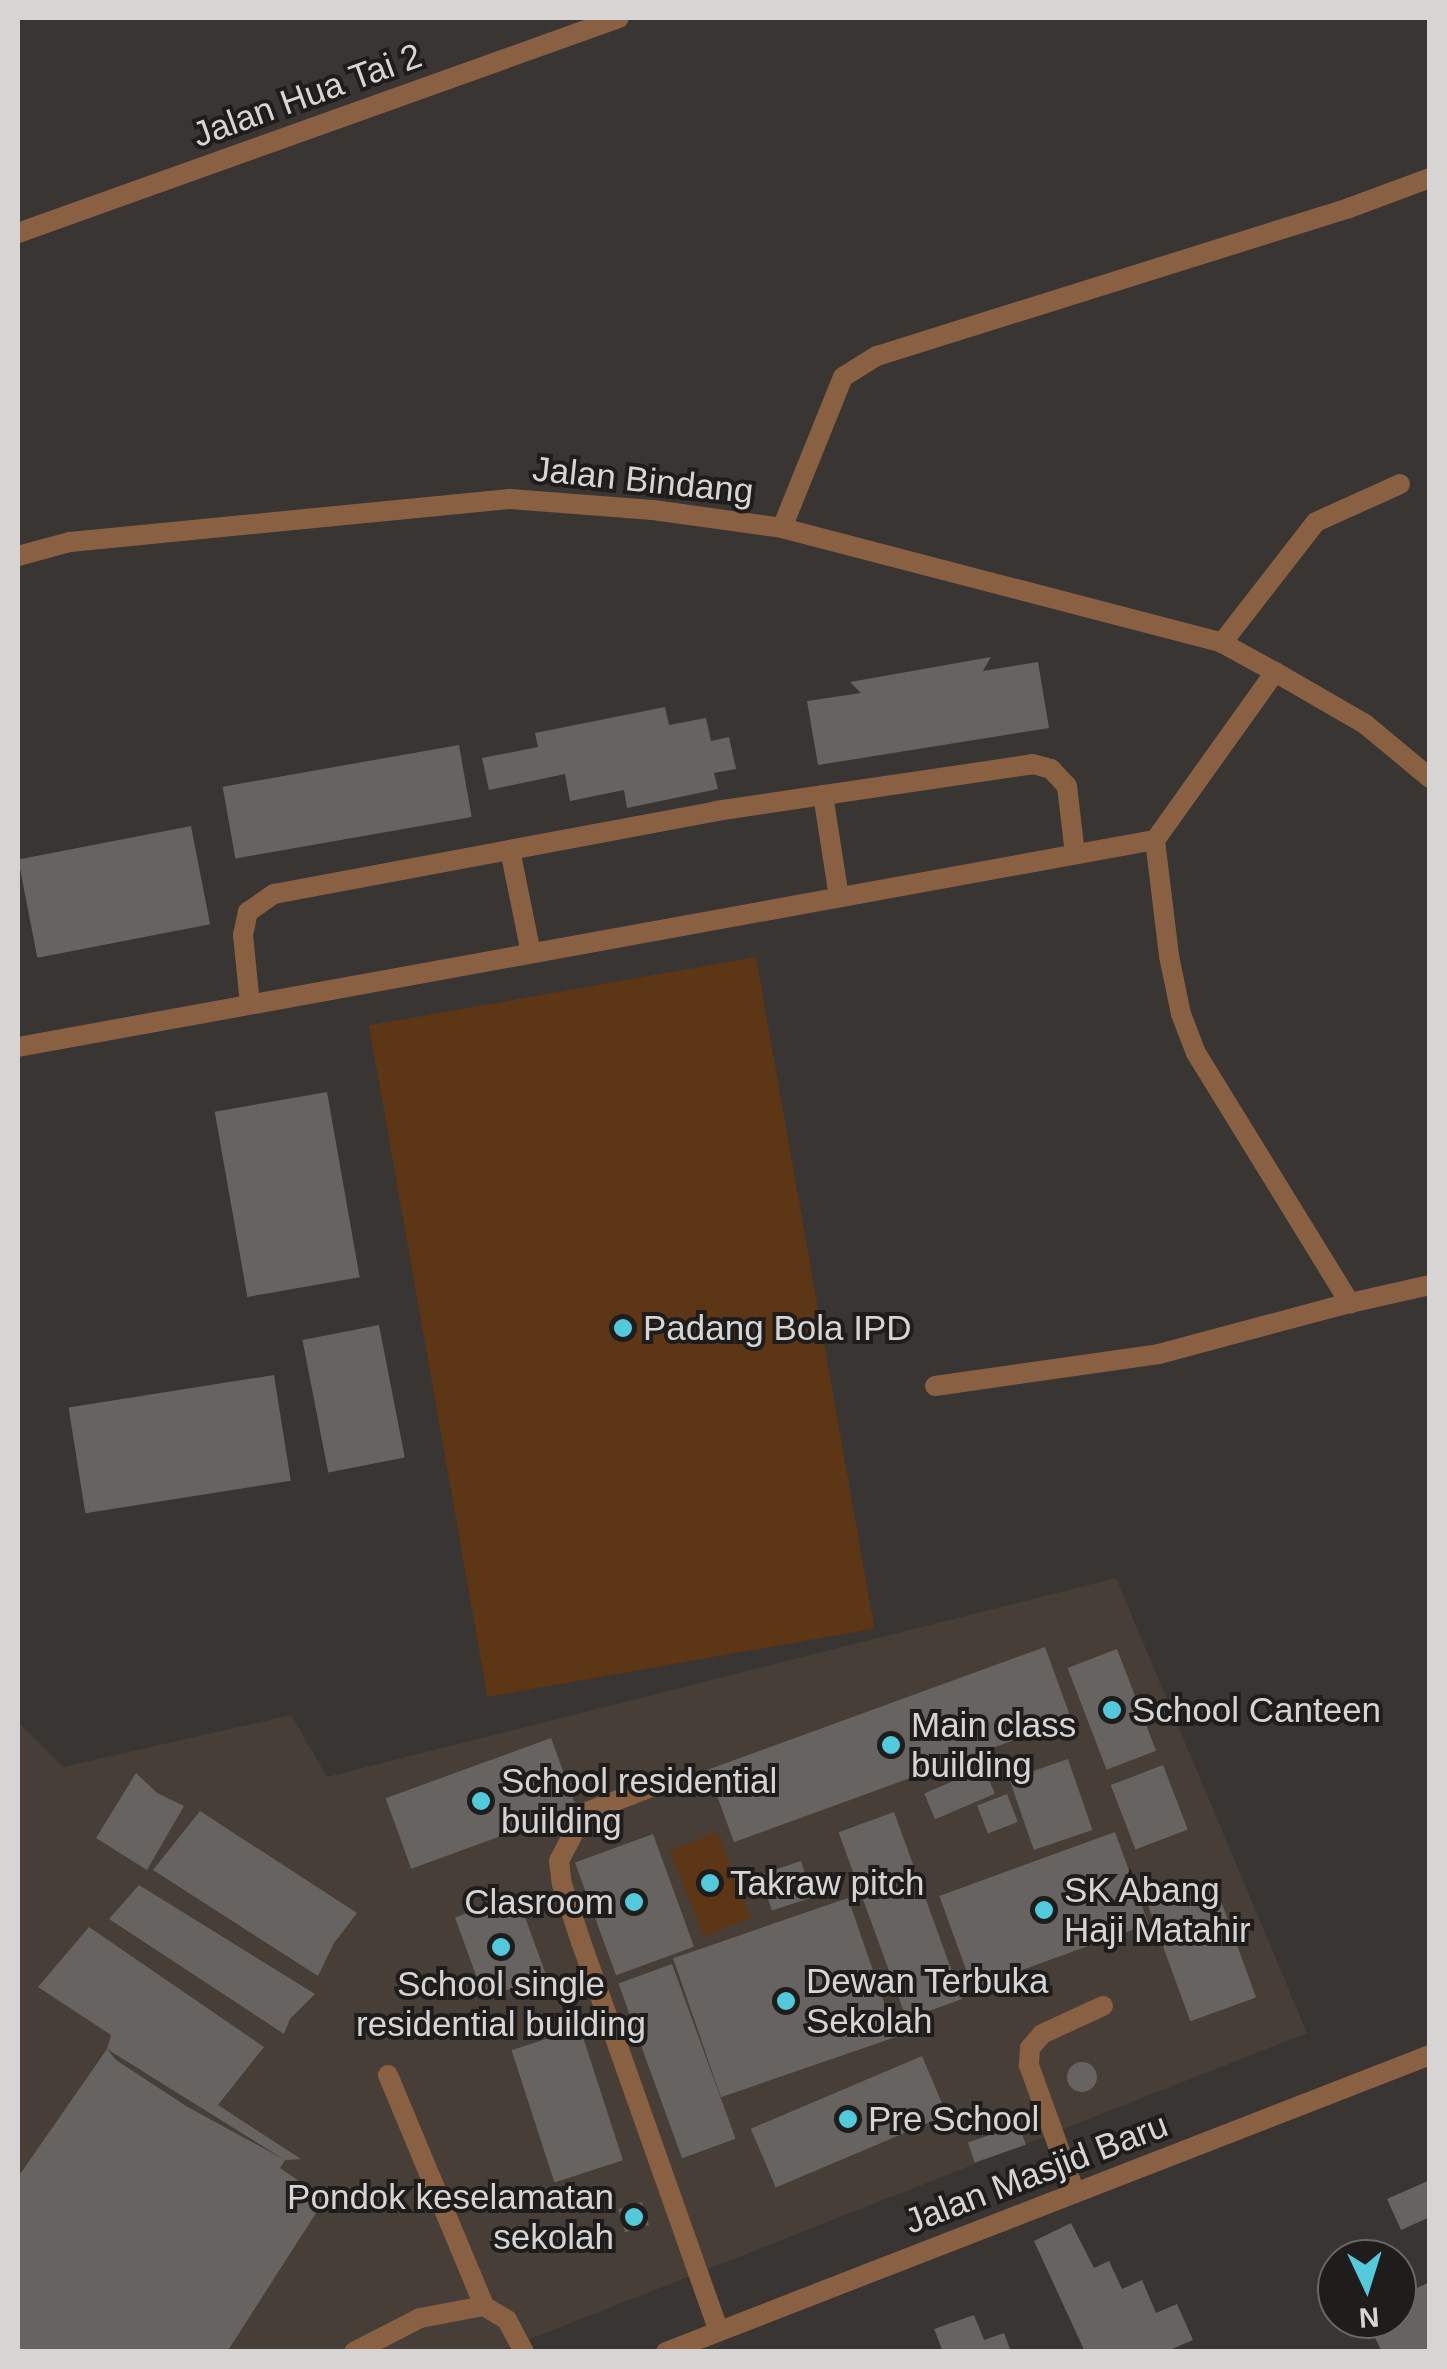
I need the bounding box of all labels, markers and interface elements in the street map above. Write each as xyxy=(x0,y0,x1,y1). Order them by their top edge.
street label: Jalan Hua Tai 2 xyxy=(186,34,428,156)
street label: Jalan Bindang xyxy=(530,448,756,512)
place label: Padang Bola IPD xyxy=(643,1307,912,1349)
marker: Padang Bola IPD xyxy=(612,1317,634,1339)
place label: School Canteen xyxy=(1132,1689,1381,1731)
marker: School Canteen xyxy=(1101,1699,1123,1721)
place label: Main class building xyxy=(911,1704,1076,1786)
marker: Main class building xyxy=(880,1734,902,1756)
place label: School residential building xyxy=(501,1760,777,1842)
marker: School residential building xyxy=(470,1790,492,1812)
place label: Takraw pitch xyxy=(730,1862,925,1904)
place label: SK Abang Haji Matahir xyxy=(1064,1869,1251,1951)
marker: Takraw pitch xyxy=(699,1872,721,1894)
place label: Clasroom xyxy=(464,1881,614,1923)
marker: Clasroom xyxy=(623,1891,645,1913)
marker: SK Abang Haji Matahir xyxy=(1033,1899,1055,1921)
marker: School single residential building xyxy=(490,1936,512,1958)
place label: Dewan Terbuka Sekolah xyxy=(806,1960,1049,2042)
place label: School single residential building xyxy=(356,1963,646,2045)
marker: Dewan Terbuka Sekolah xyxy=(775,1990,797,2012)
place label: Pre School xyxy=(868,2098,1039,2140)
street label: Jalan Masjid Baru xyxy=(899,2104,1173,2242)
marker: Pre School xyxy=(837,2108,859,2130)
place label: Pondok keselamatan sekolah xyxy=(287,2176,614,2258)
marker: Pondok keselamatan sekolah xyxy=(623,2206,645,2228)
north arrow xyxy=(1317,2239,1417,2339)
text: N xyxy=(1358,2301,1380,2334)

